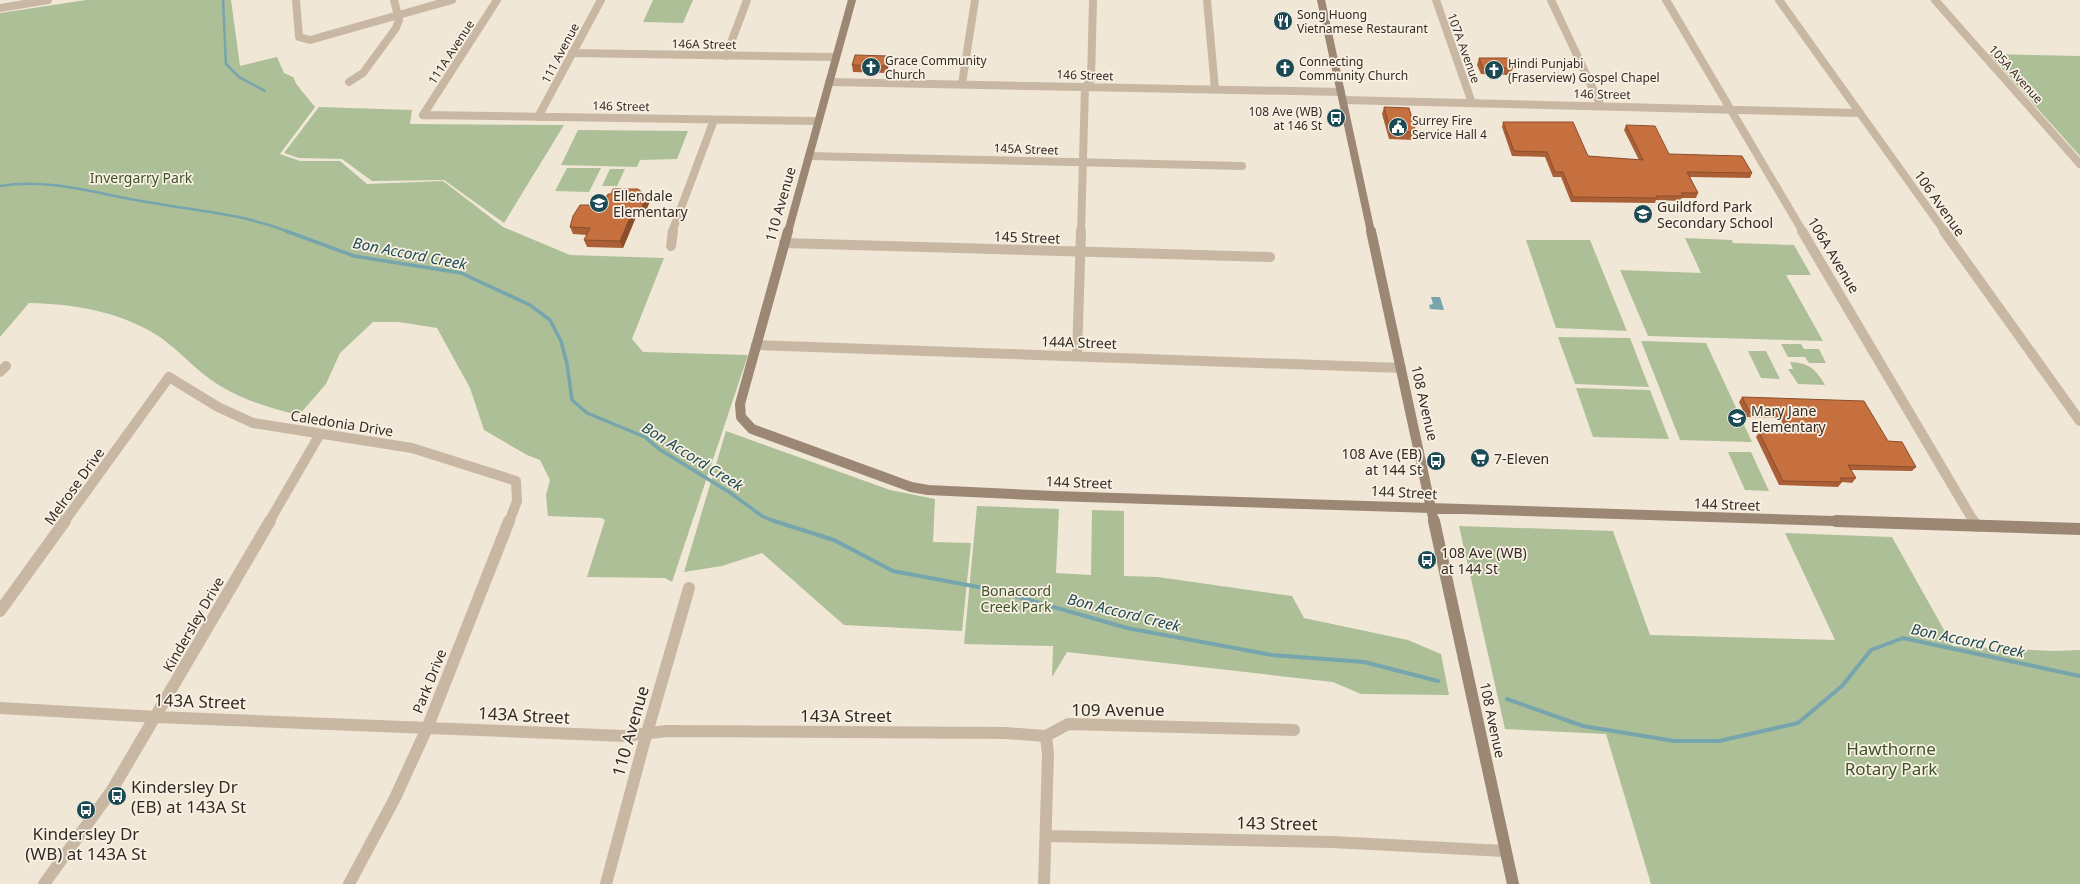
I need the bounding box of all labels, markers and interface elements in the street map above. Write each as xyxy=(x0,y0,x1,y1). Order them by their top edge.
place label: Song Huong Vietnamese Restaurant xyxy=(1297,6,1428,37)
restaurant icon: Song Huong Vietnamese Restaurant xyxy=(1272,10,1294,32)
street label: 107A Avenue xyxy=(1443,11,1485,86)
street label: 111A Avenue xyxy=(424,16,478,87)
street label: 111 Avenue xyxy=(537,20,583,86)
street label: 146A Street xyxy=(671,35,737,53)
street label: 105A Avenue xyxy=(1985,41,2047,107)
place label: Grace Community Church xyxy=(885,52,987,83)
place label: Connecting Community Church xyxy=(1299,53,1408,84)
place label: Hindi Punjabi (Fraserview) Gospel Chapel xyxy=(1508,55,1660,86)
church icon: Grace Community Church xyxy=(860,56,882,78)
church icon: Connecting Community Church xyxy=(1274,57,1296,79)
church icon: Hindi Punjabi (Fraserview) Gospel Chapel xyxy=(1483,59,1505,81)
street label: 146 Street xyxy=(1056,66,1115,85)
street label: 146 Street xyxy=(1573,85,1631,103)
street label: 146 Street xyxy=(592,97,650,115)
place label: 108 Ave (WB) at 146 St xyxy=(1248,103,1323,134)
bus stop icon: 108 Ave (WB) at 146 St xyxy=(1325,107,1347,129)
place label: Surrey Fire Service Hall 4 xyxy=(1412,112,1487,143)
public building icon: Surrey Fire Service Hall 4 xyxy=(1387,116,1409,138)
street label: 145A Street xyxy=(993,139,1059,159)
street label: 110 Avenue xyxy=(760,164,800,244)
street label: 106 Avenue xyxy=(1910,166,1970,240)
park label: Invergarry Park xyxy=(90,168,193,187)
place label: Ellendale Elementary xyxy=(613,186,689,221)
school or university icon: Ellendale Elementary xyxy=(588,192,610,214)
place label: Guildford Park Secondary School xyxy=(1657,197,1773,232)
school or university icon: Guildford Park Secondary School xyxy=(1632,203,1654,225)
street label: 106A Avenue xyxy=(1804,213,1864,297)
street label: 145 Street xyxy=(993,226,1061,248)
water label: Bon Accord Creek xyxy=(351,232,469,274)
street label: 144A Street xyxy=(1041,331,1117,353)
street label: 108 Avenue xyxy=(1407,363,1443,443)
place label: Mary Jane Elementary xyxy=(1751,401,1827,436)
street label: Caledonia Drive xyxy=(289,406,395,441)
school or university icon: Mary Jane Elementary xyxy=(1726,407,1748,429)
water label: Bon Accord Creek xyxy=(639,417,748,495)
street label: Melrose Drive xyxy=(40,444,109,528)
place label: 108 Ave (EB) at 144 St xyxy=(1341,444,1422,479)
supermarket icon: 7-Eleven xyxy=(1469,447,1491,469)
place label: 7-Eleven xyxy=(1494,449,1549,468)
bus stop icon: 108 Ave (EB) at 144 St xyxy=(1425,450,1447,472)
street label: 144 Street xyxy=(1045,471,1113,493)
street label: 144 Street xyxy=(1370,481,1438,503)
street label: 144 Street xyxy=(1693,493,1761,515)
place label: 108 Ave (WB) at 144 St xyxy=(1441,543,1527,578)
bus stop icon: 108 Ave (WB) at 144 St xyxy=(1416,549,1438,571)
street label: Kindersley Drive xyxy=(158,573,228,675)
park label: Bonaccord Creek Park xyxy=(981,581,1052,616)
water label: Bon Accord Creek xyxy=(1065,588,1183,636)
water label: Bon Accord Creek xyxy=(1909,618,2027,662)
street label: Park Drive xyxy=(407,646,451,716)
street label: 108 Avenue xyxy=(1476,680,1510,760)
street label: 110 Avenue xyxy=(606,683,654,779)
street label: 143A Street xyxy=(154,688,246,714)
street label: 109 Avenue xyxy=(1071,698,1165,721)
street label: 143A Street xyxy=(478,701,570,729)
street label: 143A Street xyxy=(800,704,892,727)
park label: Hawthorne Rotary Park xyxy=(1845,737,1937,780)
place label: Kindersley Dr (EB) at 143A St xyxy=(131,775,246,818)
bus stop icon: Kindersley Dr (EB) at 143A St xyxy=(106,785,128,807)
bus stop icon: Kindersley Dr (WB) at 143A St xyxy=(75,799,97,821)
street label: 143 Street xyxy=(1236,811,1318,835)
place label: Kindersley Dr (WB) at 143A St xyxy=(25,822,147,865)

